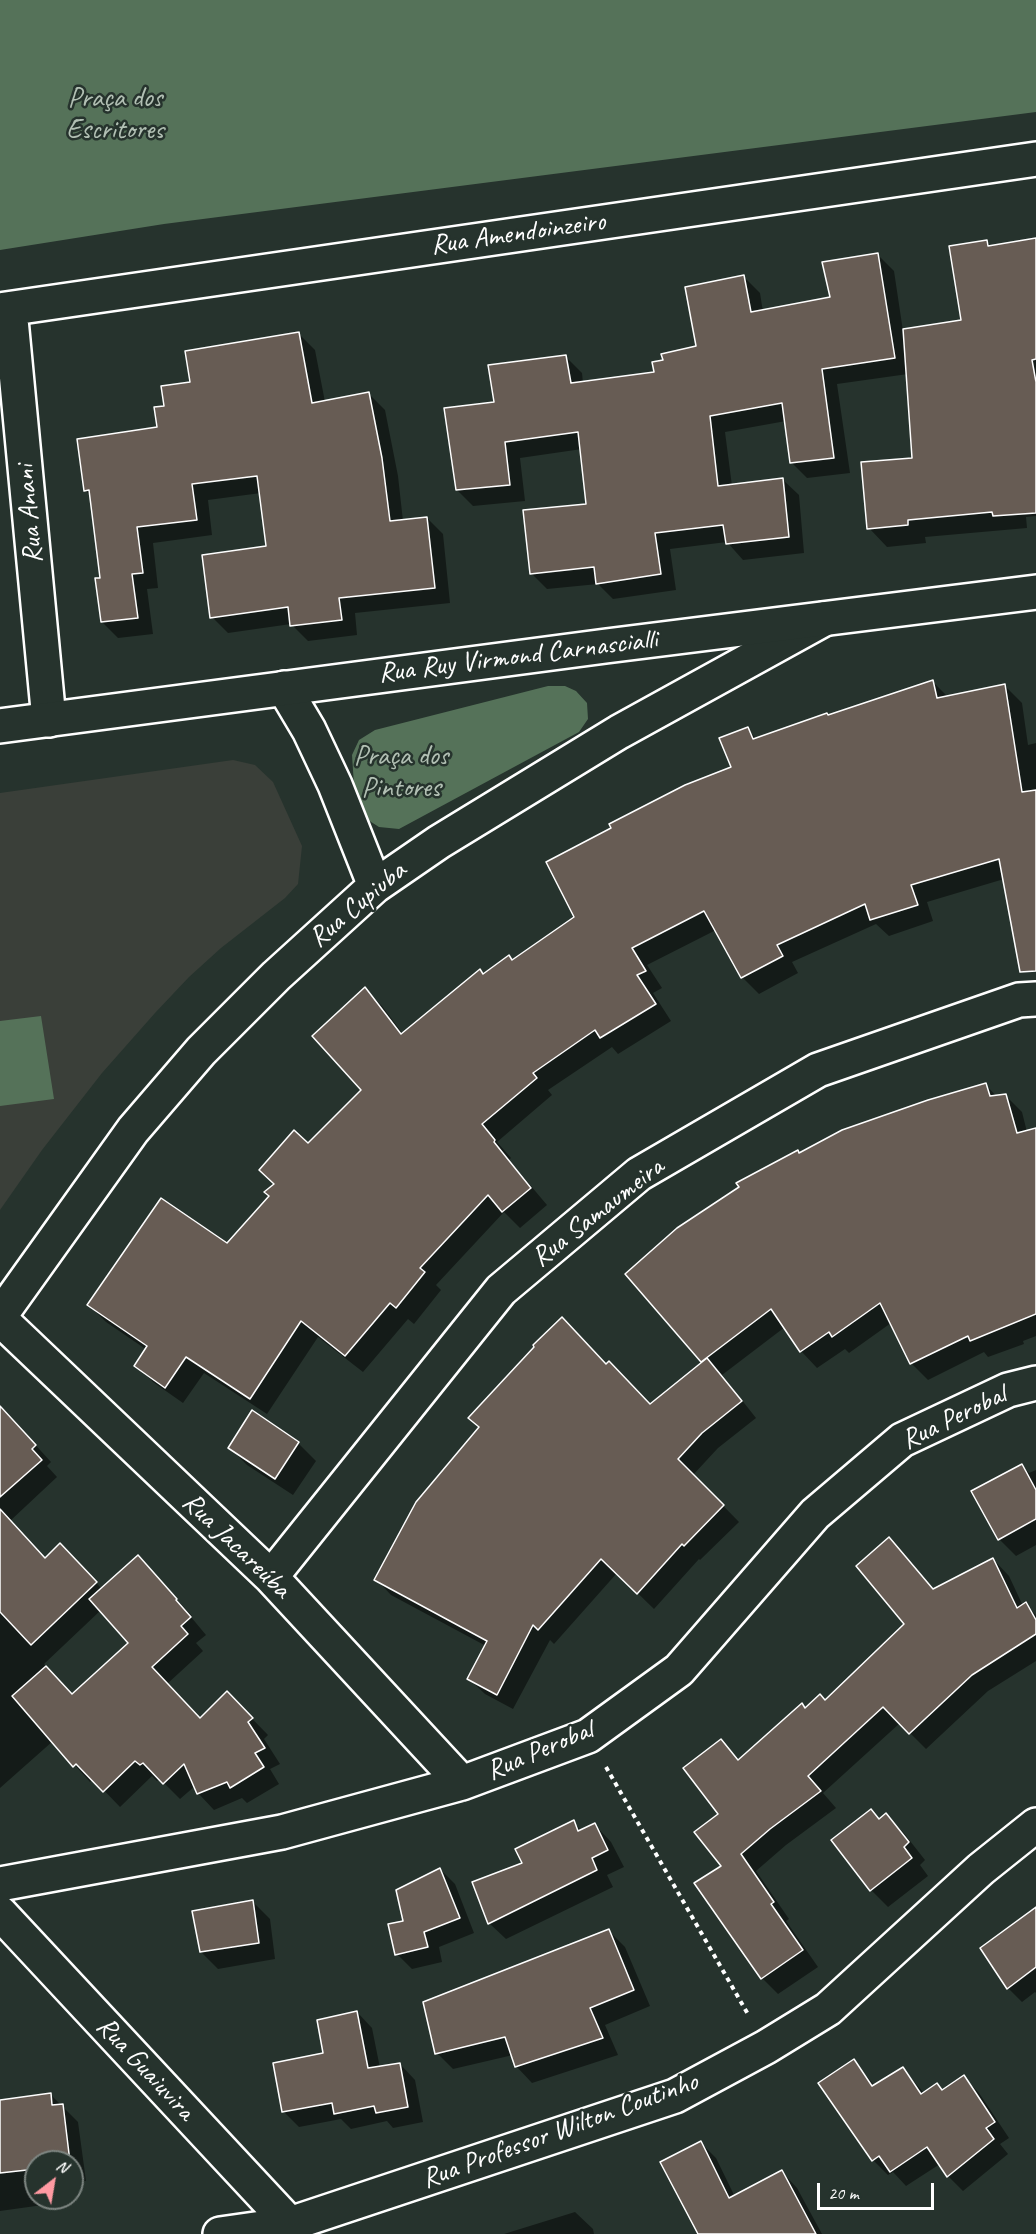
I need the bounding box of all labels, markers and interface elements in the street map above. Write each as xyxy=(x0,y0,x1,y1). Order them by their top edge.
park label: Praça dos Escritores xyxy=(66,82,164,148)
street label: Rua Amendoinzeiro xyxy=(429,205,607,263)
street label: Rua Anani xyxy=(9,463,51,565)
street label: Rua Ruy Virmond Carnascialli xyxy=(377,623,659,691)
park label: Praça dos Pintores xyxy=(354,740,448,806)
street label: Rua Cupiuba xyxy=(303,855,413,955)
street label: Rua Samaumeira xyxy=(525,1151,671,1275)
street label: Rua Perobal xyxy=(896,1378,1012,1458)
street label: Rua Jacareúba xyxy=(175,1486,297,1606)
street label: Rua Perobal xyxy=(482,1714,598,1788)
street label: Rua Guaiuvira xyxy=(89,2010,201,2128)
street label: Rua Professor Wilton Coutinho xyxy=(417,2065,703,2197)
north arrow xyxy=(24,2150,84,2210)
text: N xyxy=(53,2155,72,2177)
scale bar xyxy=(820,2171,937,2209)
text: 20 m xyxy=(828,2182,859,2204)

